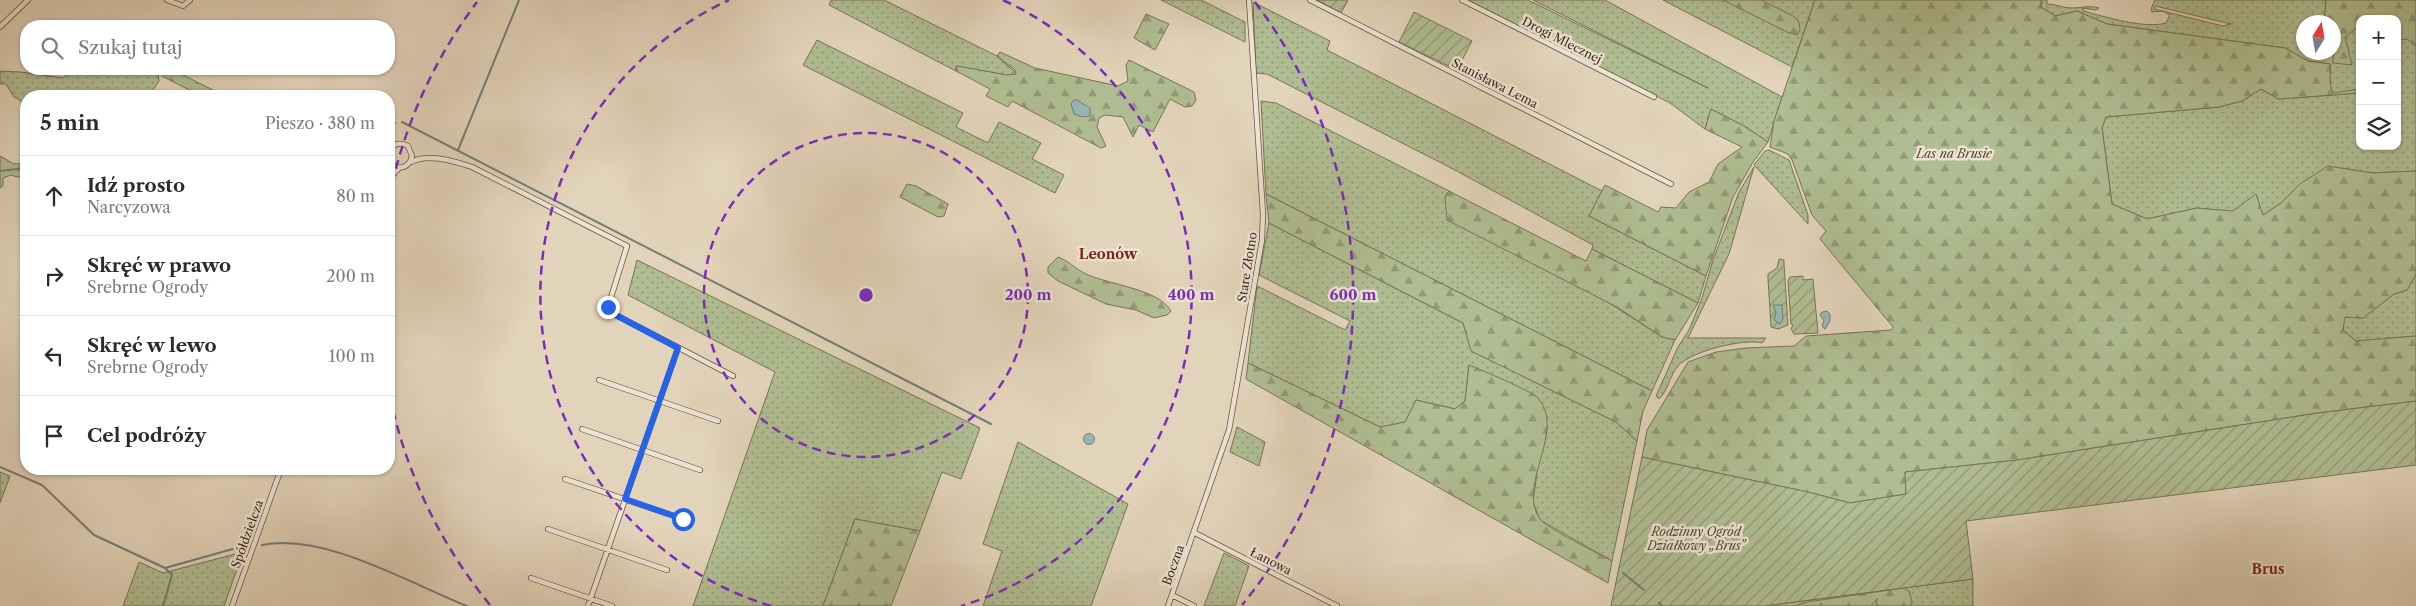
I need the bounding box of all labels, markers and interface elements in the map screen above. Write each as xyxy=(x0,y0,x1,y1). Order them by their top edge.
street label: Drogi Mlecznej xyxy=(1520,13,1604,67)
north arrow xyxy=(2296,15,2341,60)
map controls xyxy=(2356,15,2401,150)
button: + xyxy=(2356,15,2401,60)
search box xyxy=(20,20,395,75)
icon: search xyxy=(38,34,66,62)
text: Szukaj tutaj xyxy=(78,36,182,59)
street label: Stanisława Lema xyxy=(1449,55,1541,112)
button: − xyxy=(2356,60,2401,105)
button: layers xyxy=(2356,105,2401,150)
text: 5 min xyxy=(40,110,100,135)
text: Pieszo · 380 m xyxy=(265,113,375,133)
park label: Las na Brusie xyxy=(1915,146,1993,161)
text: Idź prosto xyxy=(87,174,185,197)
icon: ahead xyxy=(40,182,68,210)
text: 80 m xyxy=(336,186,375,206)
text: Narcyzowa xyxy=(87,197,171,217)
street label: Stare Złotno xyxy=(1234,231,1260,303)
district label: Leonów xyxy=(1079,245,1138,263)
text: Skręć w prawo xyxy=(87,254,231,277)
icon: right xyxy=(40,262,68,290)
text: 200 m xyxy=(326,266,375,286)
text: Srebrne Ogrody xyxy=(87,277,208,297)
text: 200 m xyxy=(1005,285,1051,304)
text: 400 m xyxy=(1168,285,1214,304)
text: 600 m xyxy=(1330,285,1376,304)
centre of rings xyxy=(857,286,875,304)
route end xyxy=(597,296,620,319)
text: Skręć w lewo xyxy=(87,334,217,357)
icon: left xyxy=(40,342,68,370)
text: 100 m xyxy=(329,346,375,366)
text: Srebrne Ogrody xyxy=(87,357,208,377)
icon: arrive xyxy=(40,422,68,450)
text: Cel podróży xyxy=(87,424,206,447)
street label: Spółdzielcza xyxy=(228,497,267,570)
route start xyxy=(672,508,695,531)
park label: Rodzinny Ogród Działkowy „Brus” xyxy=(1646,524,1747,553)
street label: Boczna xyxy=(1159,542,1187,587)
street label: Łanowa xyxy=(1248,544,1295,578)
district label: Brus xyxy=(2251,560,2285,578)

